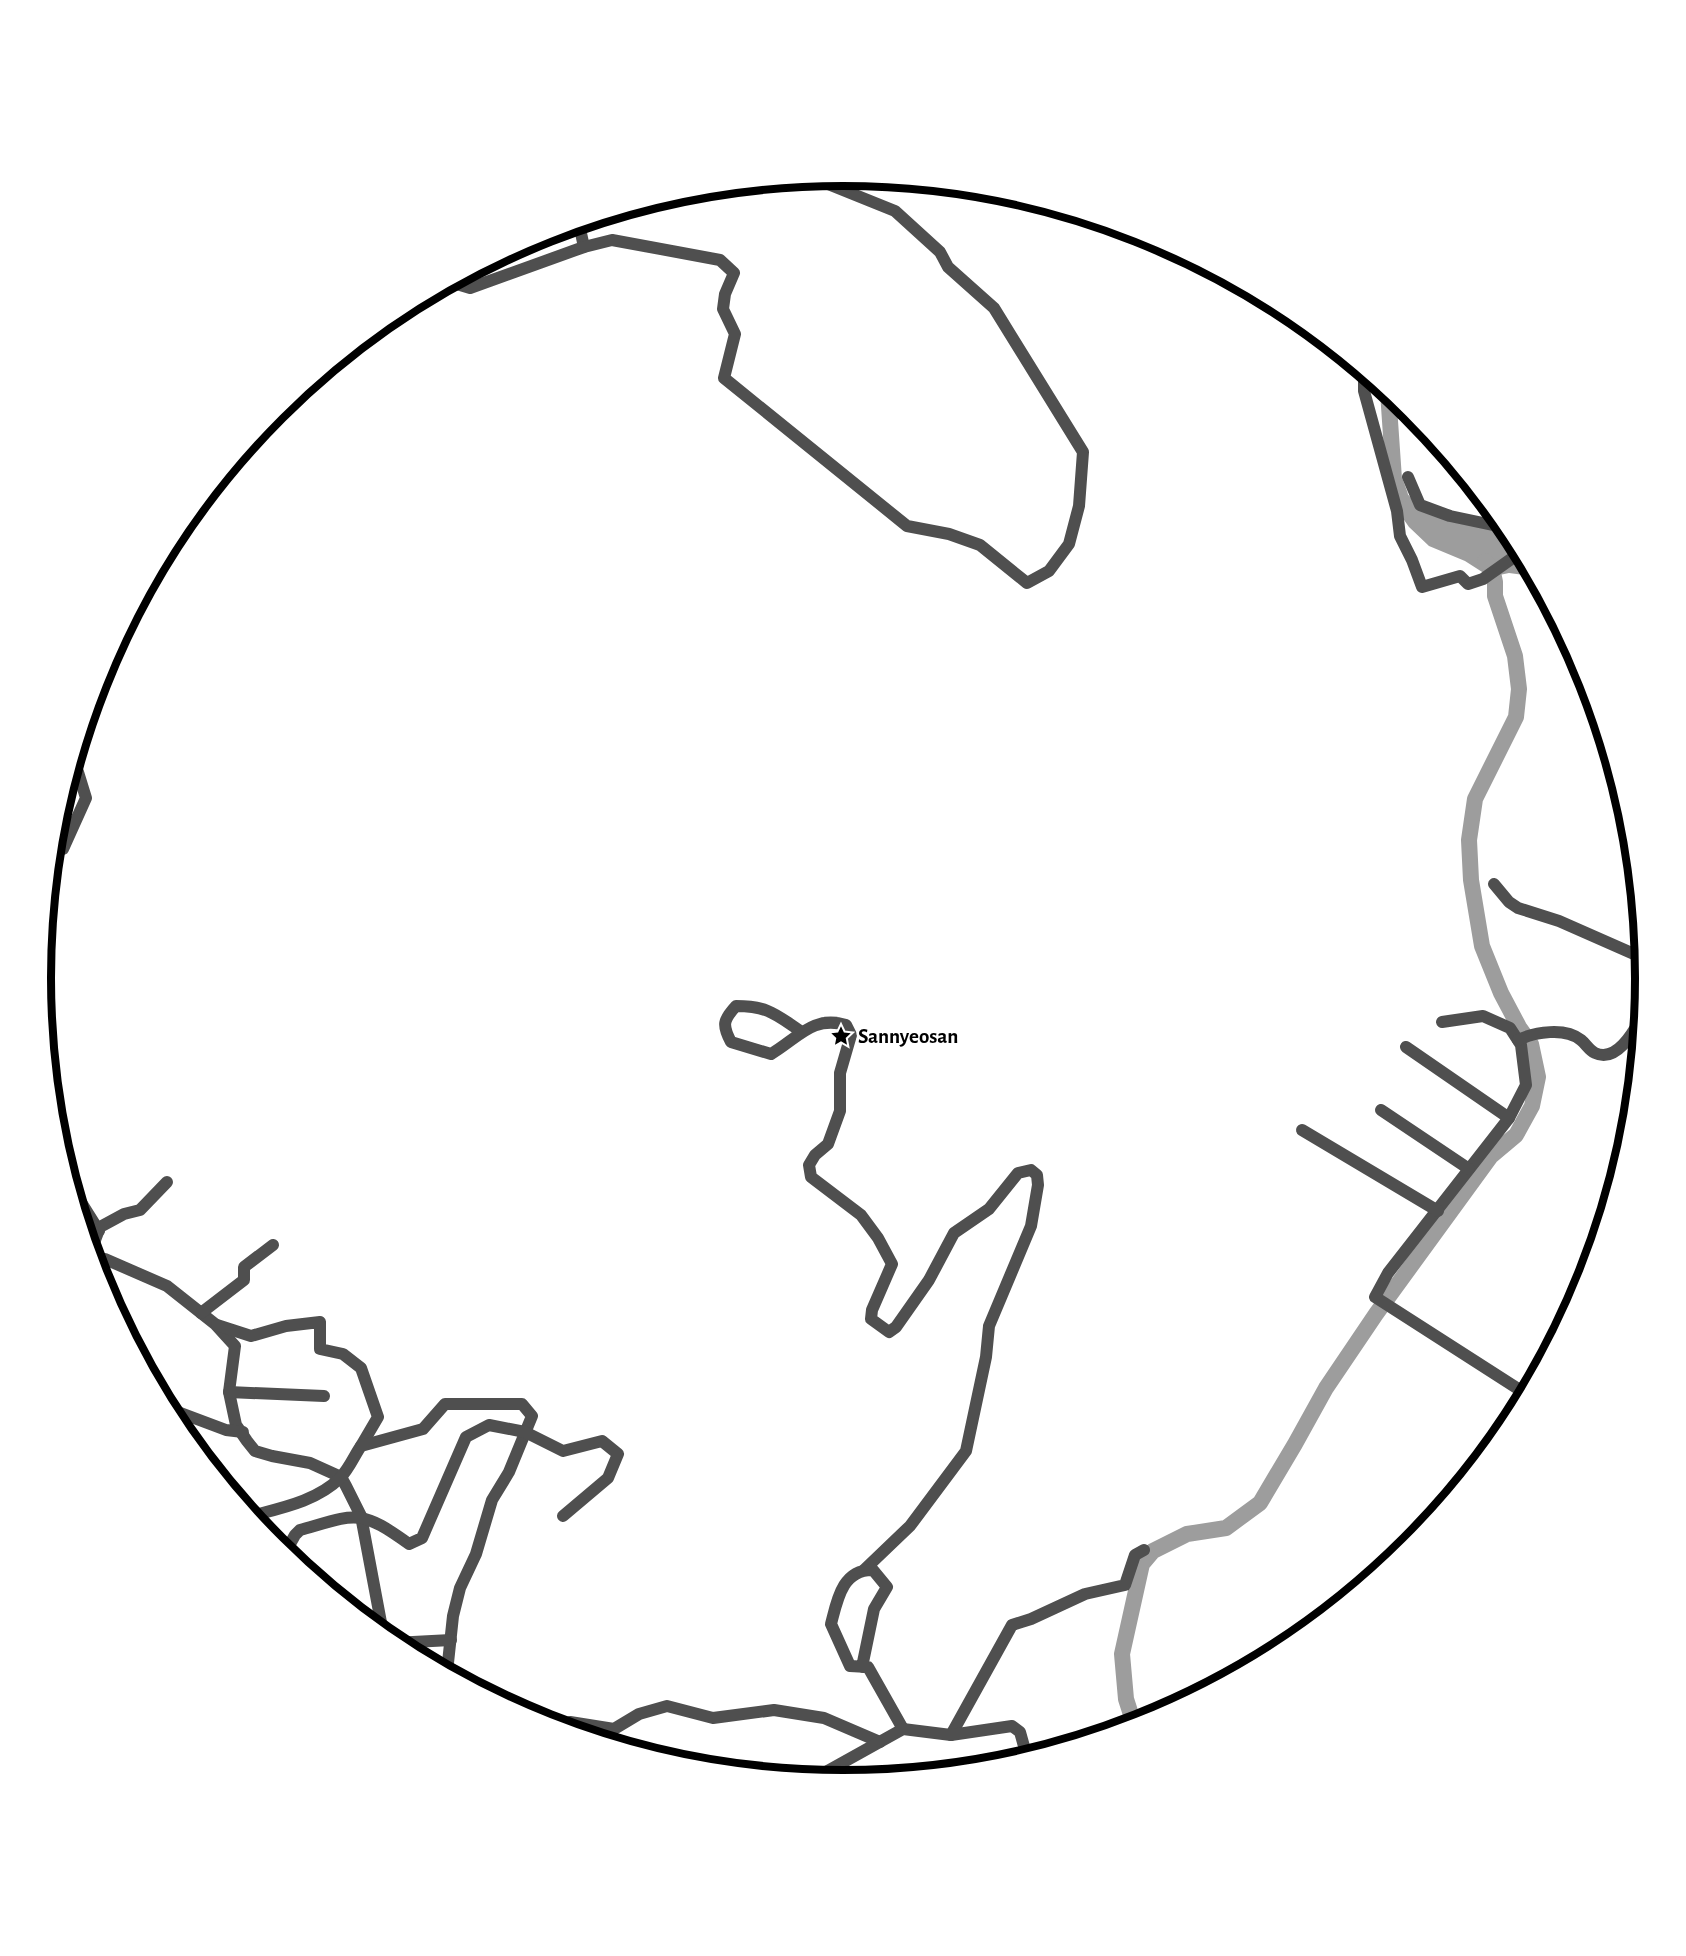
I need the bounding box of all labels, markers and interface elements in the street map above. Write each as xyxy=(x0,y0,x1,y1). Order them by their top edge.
place icon: Sannyeosan xyxy=(829,1024,853,1048)
place label: Sannyeosan xyxy=(858,1026,958,1047)

